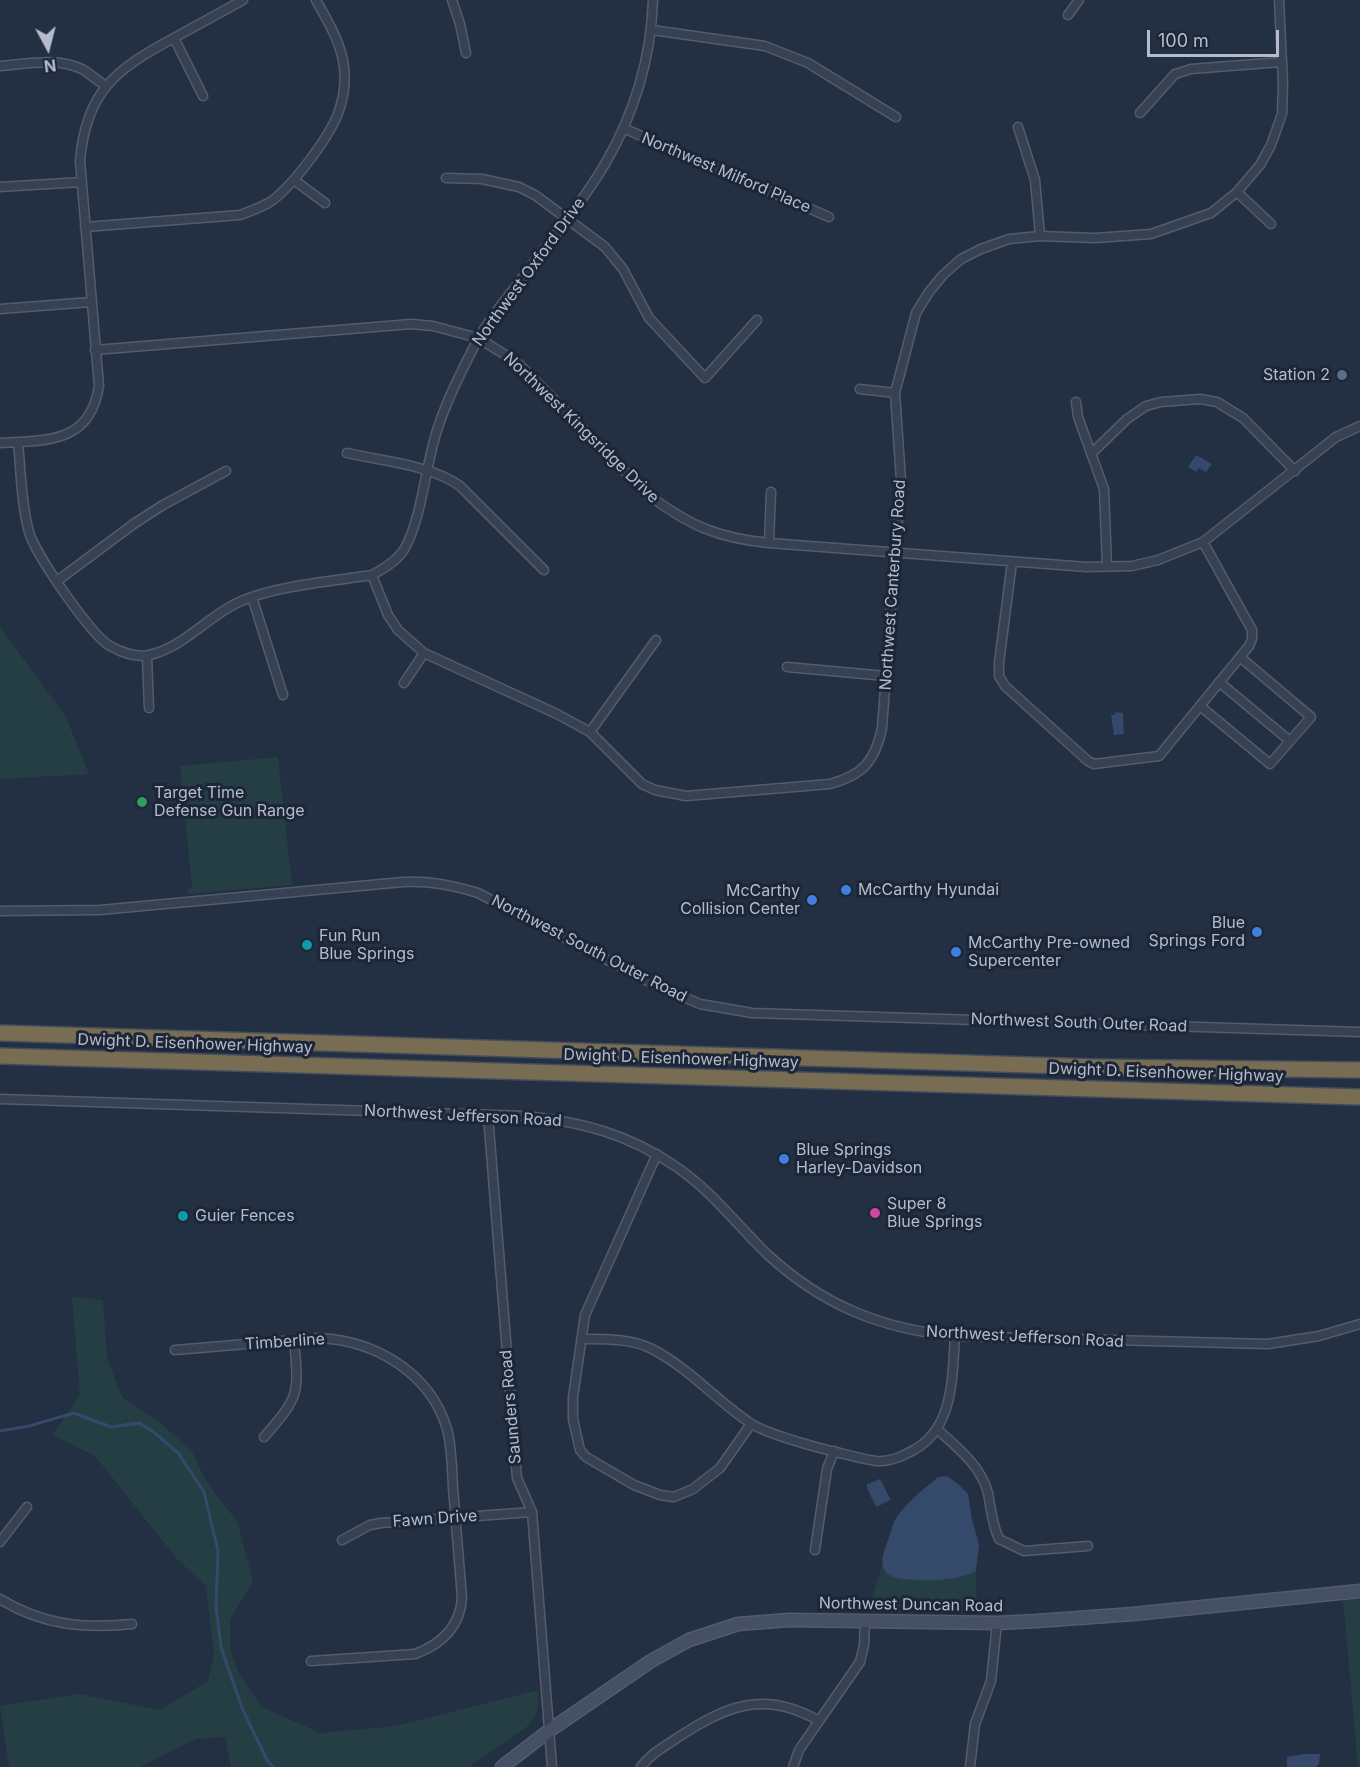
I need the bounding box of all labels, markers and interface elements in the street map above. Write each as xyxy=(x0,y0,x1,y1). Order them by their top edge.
north arrow xyxy=(18,18,78,78)
scale bar xyxy=(1150,18,1282,56)
text: 100 m xyxy=(1158,30,1209,51)
text: N xyxy=(43,55,57,77)
street label: Northwest Milford Place xyxy=(639,129,813,217)
street label: Northwest Oxford Drive xyxy=(469,194,589,350)
street label: Northwest Kingsridge Drive xyxy=(499,349,663,507)
place label: Station 2 xyxy=(1263,365,1330,385)
marker: Station 2 xyxy=(1335,368,1349,382)
street label: Northwest Canterbury Road xyxy=(876,479,910,691)
place label: Target Time Defense Gun Range xyxy=(154,783,305,821)
marker: Target Time Defense Gun Range xyxy=(135,795,149,809)
place label: McCarthy Hyundai xyxy=(858,880,999,900)
place label: McCarthy Collision Center xyxy=(680,881,800,919)
marker: McCarthy Hyundai xyxy=(839,883,853,897)
street label: Northwest South Outer Road xyxy=(488,891,690,1007)
marker: McCarthy Collision Center xyxy=(805,893,819,907)
place label: Blue Springs Ford xyxy=(1149,913,1245,951)
marker: Blue Springs Ford xyxy=(1250,925,1264,939)
place label: Fun Run Blue Springs xyxy=(319,926,415,964)
place label: McCarthy Pre-owned Supercenter xyxy=(968,933,1130,971)
marker: Fun Run Blue Springs xyxy=(300,938,314,952)
marker: McCarthy Pre-owned Supercenter xyxy=(949,945,963,959)
street label: Northwest South Outer Road xyxy=(970,1010,1188,1036)
street label: Dwight D. Eisenhower Highway xyxy=(77,1030,313,1058)
street label: Dwight D. Eisenhower Highway xyxy=(563,1045,799,1073)
street label: Dwight D. Eisenhower Highway xyxy=(1048,1059,1284,1087)
street label: Northwest Jefferson Road xyxy=(364,1101,562,1131)
place label: Blue Springs Harley-Davidson xyxy=(796,1140,922,1178)
marker: Blue Springs Harley-Davidson xyxy=(777,1152,791,1166)
place label: Super 8 Blue Springs xyxy=(887,1194,983,1232)
place label: Guier Fences xyxy=(195,1206,295,1226)
marker: Super 8 Blue Springs xyxy=(868,1206,882,1220)
marker: Guier Fences xyxy=(176,1209,190,1223)
street label: Northwest Jefferson Road xyxy=(926,1322,1124,1352)
street label: Timberline xyxy=(244,1330,326,1354)
street label: Saunders Road xyxy=(496,1349,526,1465)
street label: Fawn Drive xyxy=(392,1506,478,1532)
street label: Northwest Duncan Road xyxy=(819,1594,1003,1616)

